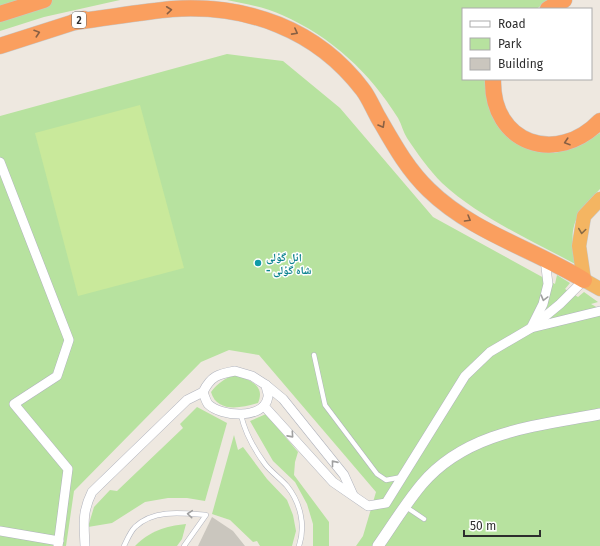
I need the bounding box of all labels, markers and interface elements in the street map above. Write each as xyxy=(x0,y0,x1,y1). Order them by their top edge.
one-way arrow xyxy=(165,6,172,15)
legend xyxy=(462,8,592,80)
road number: 2 xyxy=(72,12,86,28)
text: Road xyxy=(498,17,526,31)
one-way arrow xyxy=(290,27,298,35)
one-way arrow xyxy=(33,30,40,38)
text: Park xyxy=(498,37,522,51)
text: Building xyxy=(498,57,544,71)
one-way arrow xyxy=(378,121,385,128)
one-way arrow xyxy=(564,137,571,145)
one-way arrow xyxy=(464,215,471,222)
one-way arrow xyxy=(577,228,586,234)
place label: ائل گؤلی - شاه گؤلی xyxy=(266,251,312,278)
marker: ائل گؤلی - شاه گؤلی xyxy=(253,258,263,268)
one-way arrow xyxy=(540,294,549,301)
one-way arrow xyxy=(286,430,293,438)
one-way arrow xyxy=(332,460,339,468)
one-way arrow xyxy=(187,510,193,519)
scale bar xyxy=(464,512,540,538)
text: 50 m xyxy=(470,519,496,533)

